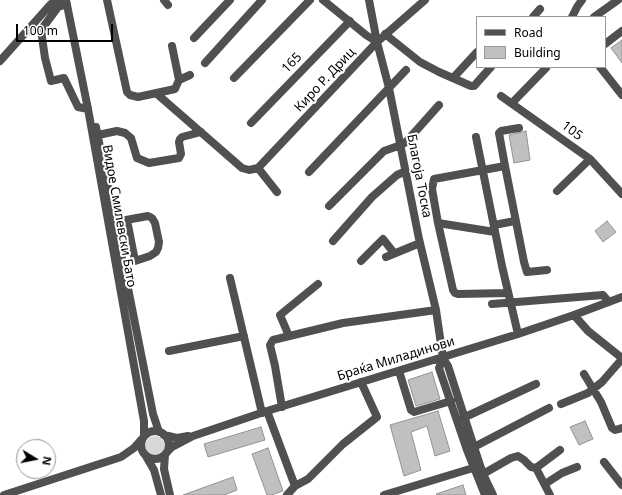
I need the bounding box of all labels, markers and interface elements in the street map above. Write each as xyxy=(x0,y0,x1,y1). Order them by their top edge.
scale bar xyxy=(18,16,115,42)
legend xyxy=(476,16,606,68)
text: 100 m xyxy=(23,22,58,39)
text: Road xyxy=(514,24,543,41)
text: Building xyxy=(514,44,561,61)
street label: Киро Р. Дриц xyxy=(291,45,359,115)
street label: 165 xyxy=(279,50,305,76)
street label: 105 xyxy=(558,118,586,144)
street label: Благоја Тоска xyxy=(403,133,435,219)
street label: Видое Смилевски Бато xyxy=(99,143,139,289)
street label: Браќа Миладинови xyxy=(335,334,457,384)
north arrow xyxy=(16,439,56,479)
text: N xyxy=(39,455,55,467)

